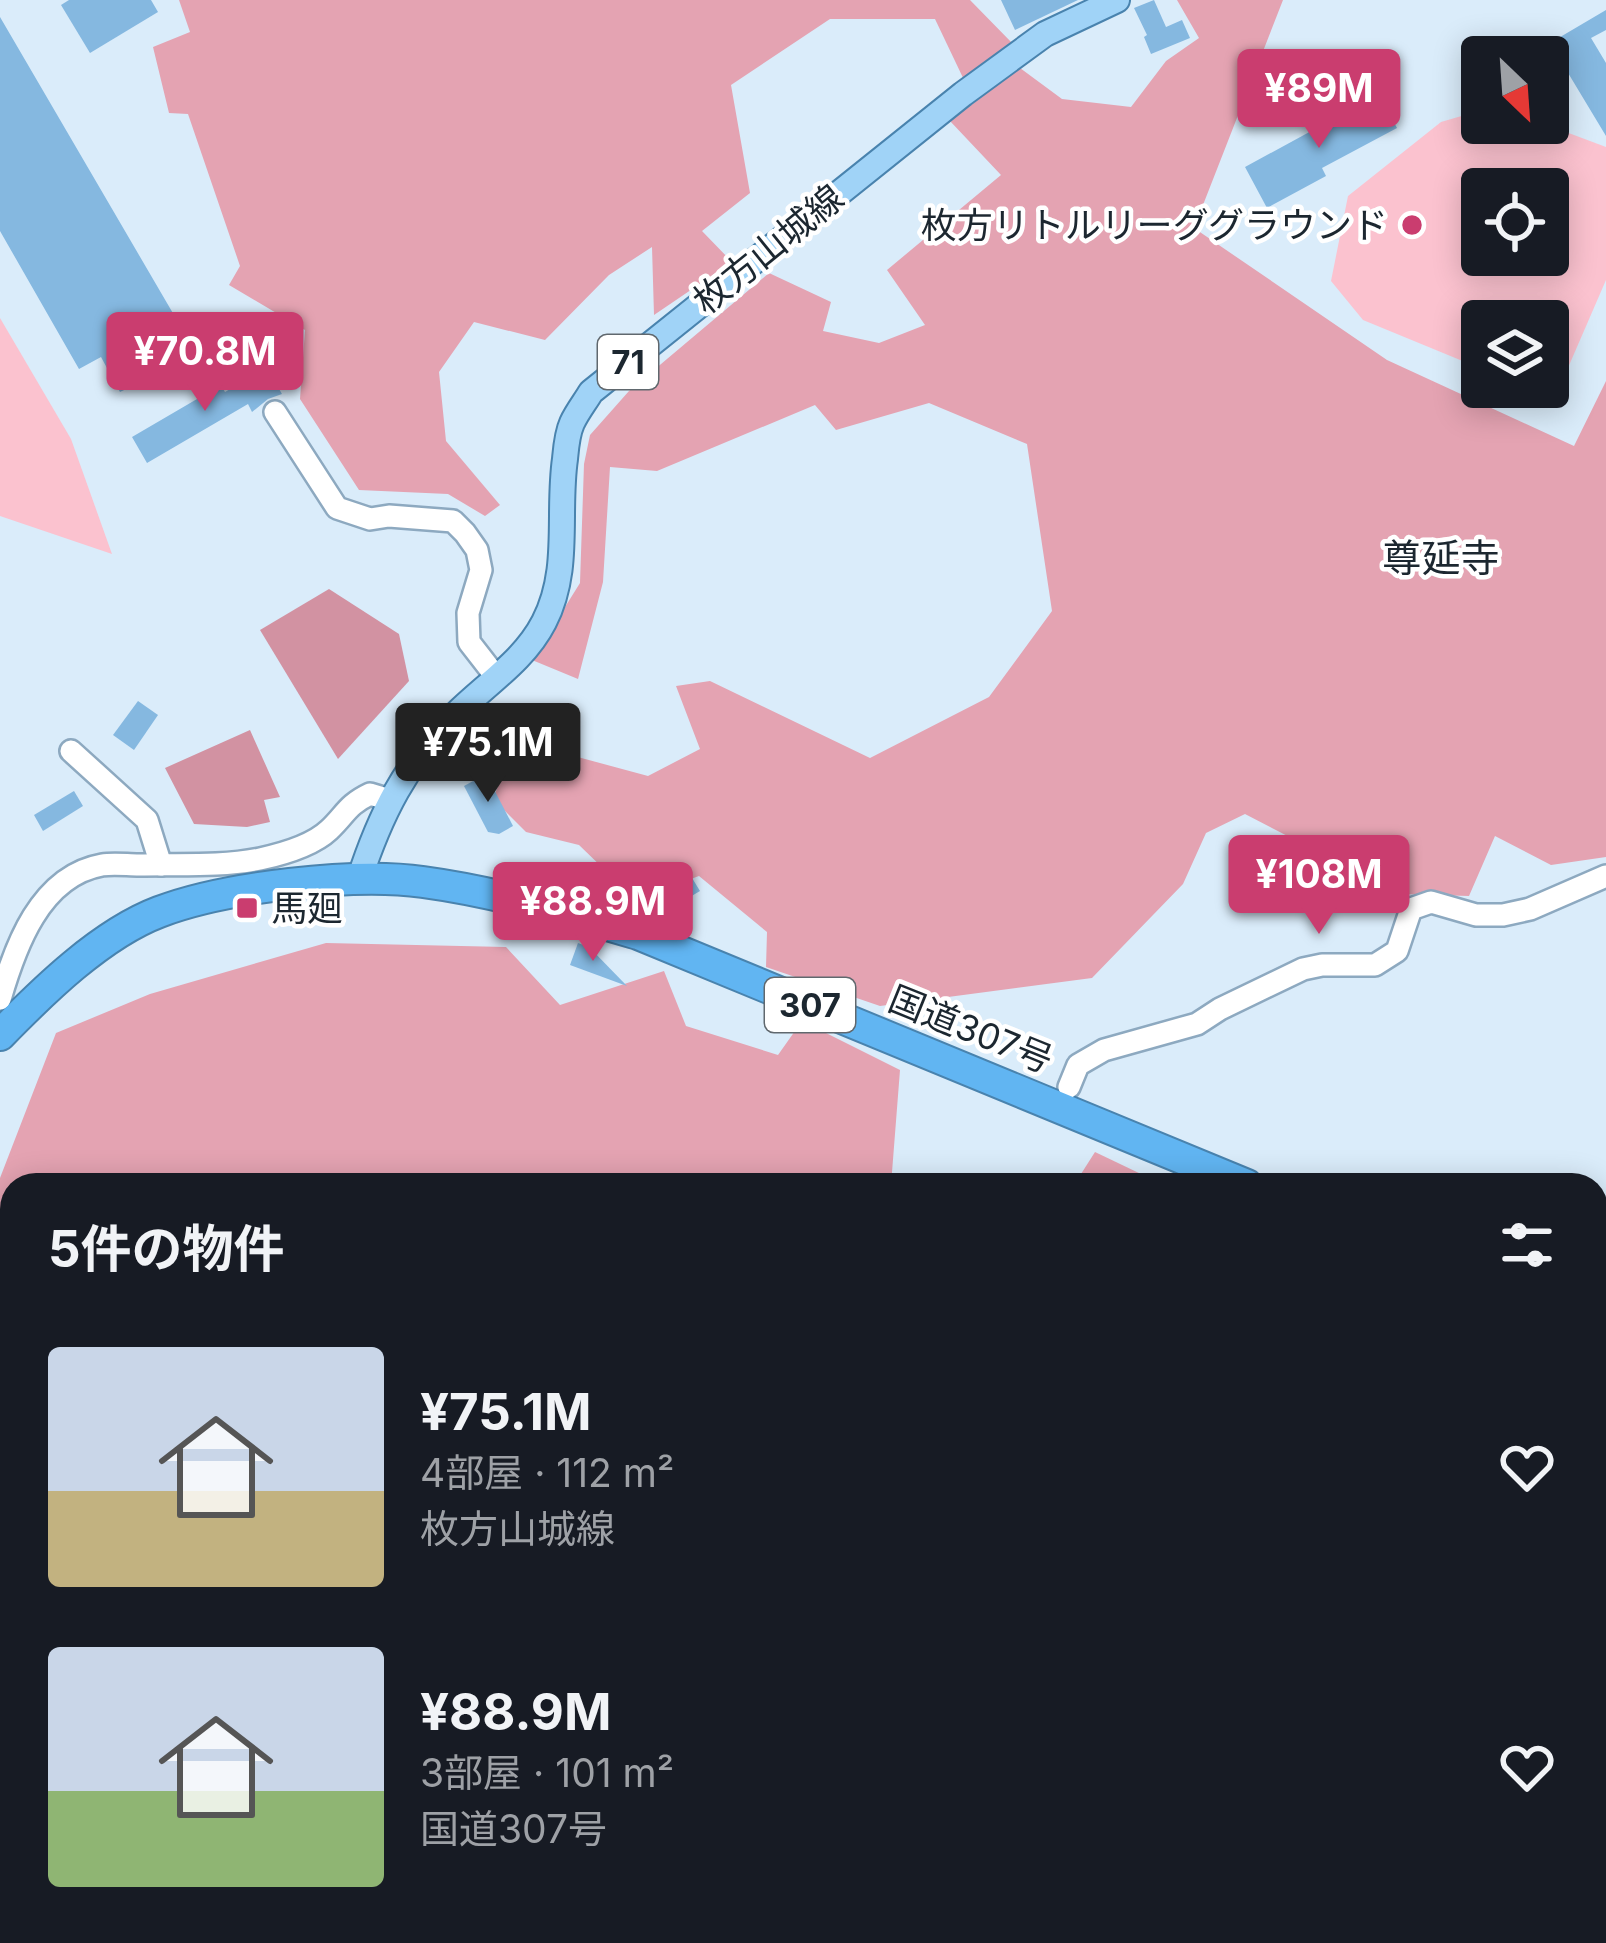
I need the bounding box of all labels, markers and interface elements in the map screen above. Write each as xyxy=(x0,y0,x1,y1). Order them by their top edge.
north arrow xyxy=(1461,36,1569,144)
map controls xyxy=(1461,36,1569,408)
pin: ¥89M xyxy=(1248,49,1390,151)
text: ¥89M xyxy=(1264,64,1374,111)
button: locate xyxy=(1461,168,1569,276)
street label: 枚方山城線 xyxy=(684,175,852,323)
place label: 枚方リトルリーググラウンド xyxy=(921,203,1388,247)
marker: 枚方リトルリーググラウンド xyxy=(1399,212,1425,238)
button: layers xyxy=(1461,300,1569,408)
pin: ¥70.8M xyxy=(107,312,303,414)
text: ¥70.8M xyxy=(133,327,277,374)
road number: 71 xyxy=(598,335,658,389)
district label: 尊延寺 xyxy=(1382,534,1500,581)
pin: ¥75.1M xyxy=(390,703,586,805)
text: ¥75.1M xyxy=(422,718,554,765)
pin: ¥108M xyxy=(1235,835,1403,937)
text: ¥108M xyxy=(1255,850,1383,897)
pin: ¥88.9M xyxy=(495,862,691,964)
text: ¥88.9M xyxy=(520,877,666,924)
place label: 馬廻 xyxy=(271,886,343,930)
marker: 馬廻 xyxy=(234,895,260,921)
street label: 国道307号 xyxy=(883,976,1059,1082)
road number: 307 xyxy=(765,978,855,1032)
icon: filters xyxy=(1494,1212,1560,1278)
text: 5件の物件 xyxy=(48,1218,285,1279)
text: ¥75.1M xyxy=(420,1381,592,1442)
icon: home xyxy=(144,1395,288,1539)
icon: heart xyxy=(1494,1434,1560,1500)
text: 4部屋 · 112 m² xyxy=(420,1449,674,1496)
text: 枚方山城線 xyxy=(420,1505,615,1552)
text: ¥88.9M xyxy=(420,1681,611,1742)
icon: home xyxy=(144,1695,288,1839)
icon: heart xyxy=(1494,1734,1560,1800)
text: 3部屋 · 101 m² xyxy=(420,1749,674,1796)
text: 国道307号 xyxy=(420,1805,607,1852)

